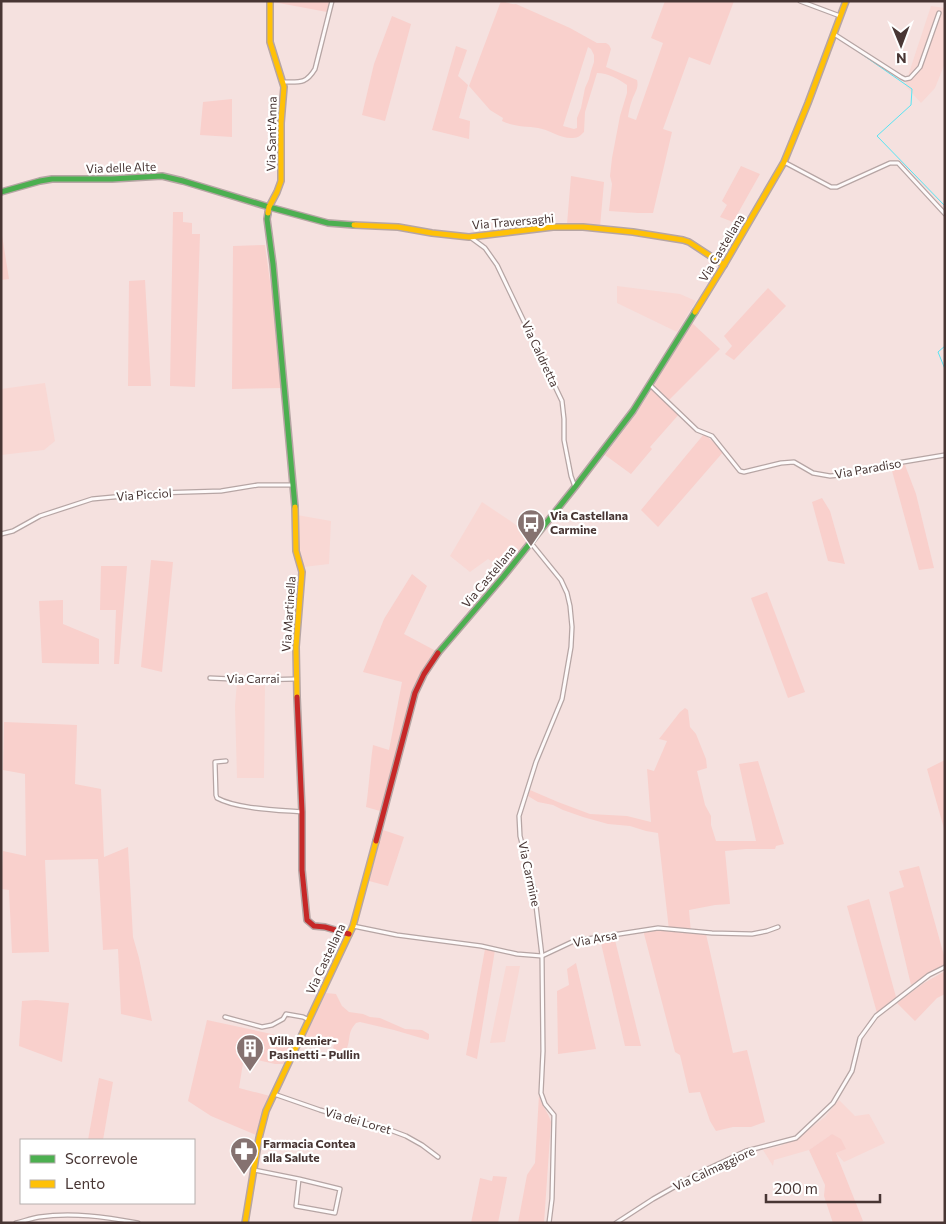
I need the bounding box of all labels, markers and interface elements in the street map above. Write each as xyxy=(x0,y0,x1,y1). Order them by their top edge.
north arrow xyxy=(876,20,926,70)
text: N xyxy=(896,50,907,67)
street label: Via Sant'Anna xyxy=(263,96,279,172)
street label: Via delle Alte xyxy=(86,159,156,175)
street label: Via Traversaghi xyxy=(471,210,555,232)
street label: Via Castellana xyxy=(695,211,747,284)
street label: Via Caldretta xyxy=(519,318,562,389)
street label: Via Paradiso xyxy=(833,455,902,481)
street label: Via Picciol xyxy=(116,485,172,503)
bus stop icon: Via Castellana Carmine xyxy=(516,508,546,547)
place label: Via Castellana Carmine xyxy=(550,508,628,536)
street label: Via Castellana xyxy=(458,543,518,610)
street label: Via Martinella xyxy=(278,576,298,652)
street label: Via Carrai xyxy=(226,671,280,685)
street label: Via Carmine xyxy=(516,840,544,908)
street label: Via Castellana xyxy=(303,921,348,996)
street label: Via Arsa xyxy=(572,927,618,949)
building icon: Villa Renier- Pasinetti - Pullin xyxy=(235,1033,265,1072)
place label: Villa Renier- Pasinetti - Pullin xyxy=(269,1033,360,1061)
street label: Via dei Loret xyxy=(323,1104,393,1136)
pharmacy icon: Farmacia Contea alla Salute xyxy=(229,1136,259,1175)
place label: Farmacia Contea alla Salute xyxy=(263,1136,356,1164)
legend xyxy=(20,1139,195,1204)
street label: Via Calmaggiore xyxy=(671,1143,757,1193)
text: Scorrevole xyxy=(65,1149,138,1167)
scale bar xyxy=(766,1172,880,1204)
text: Lento xyxy=(65,1174,105,1192)
text: 200 m xyxy=(774,1179,818,1197)

